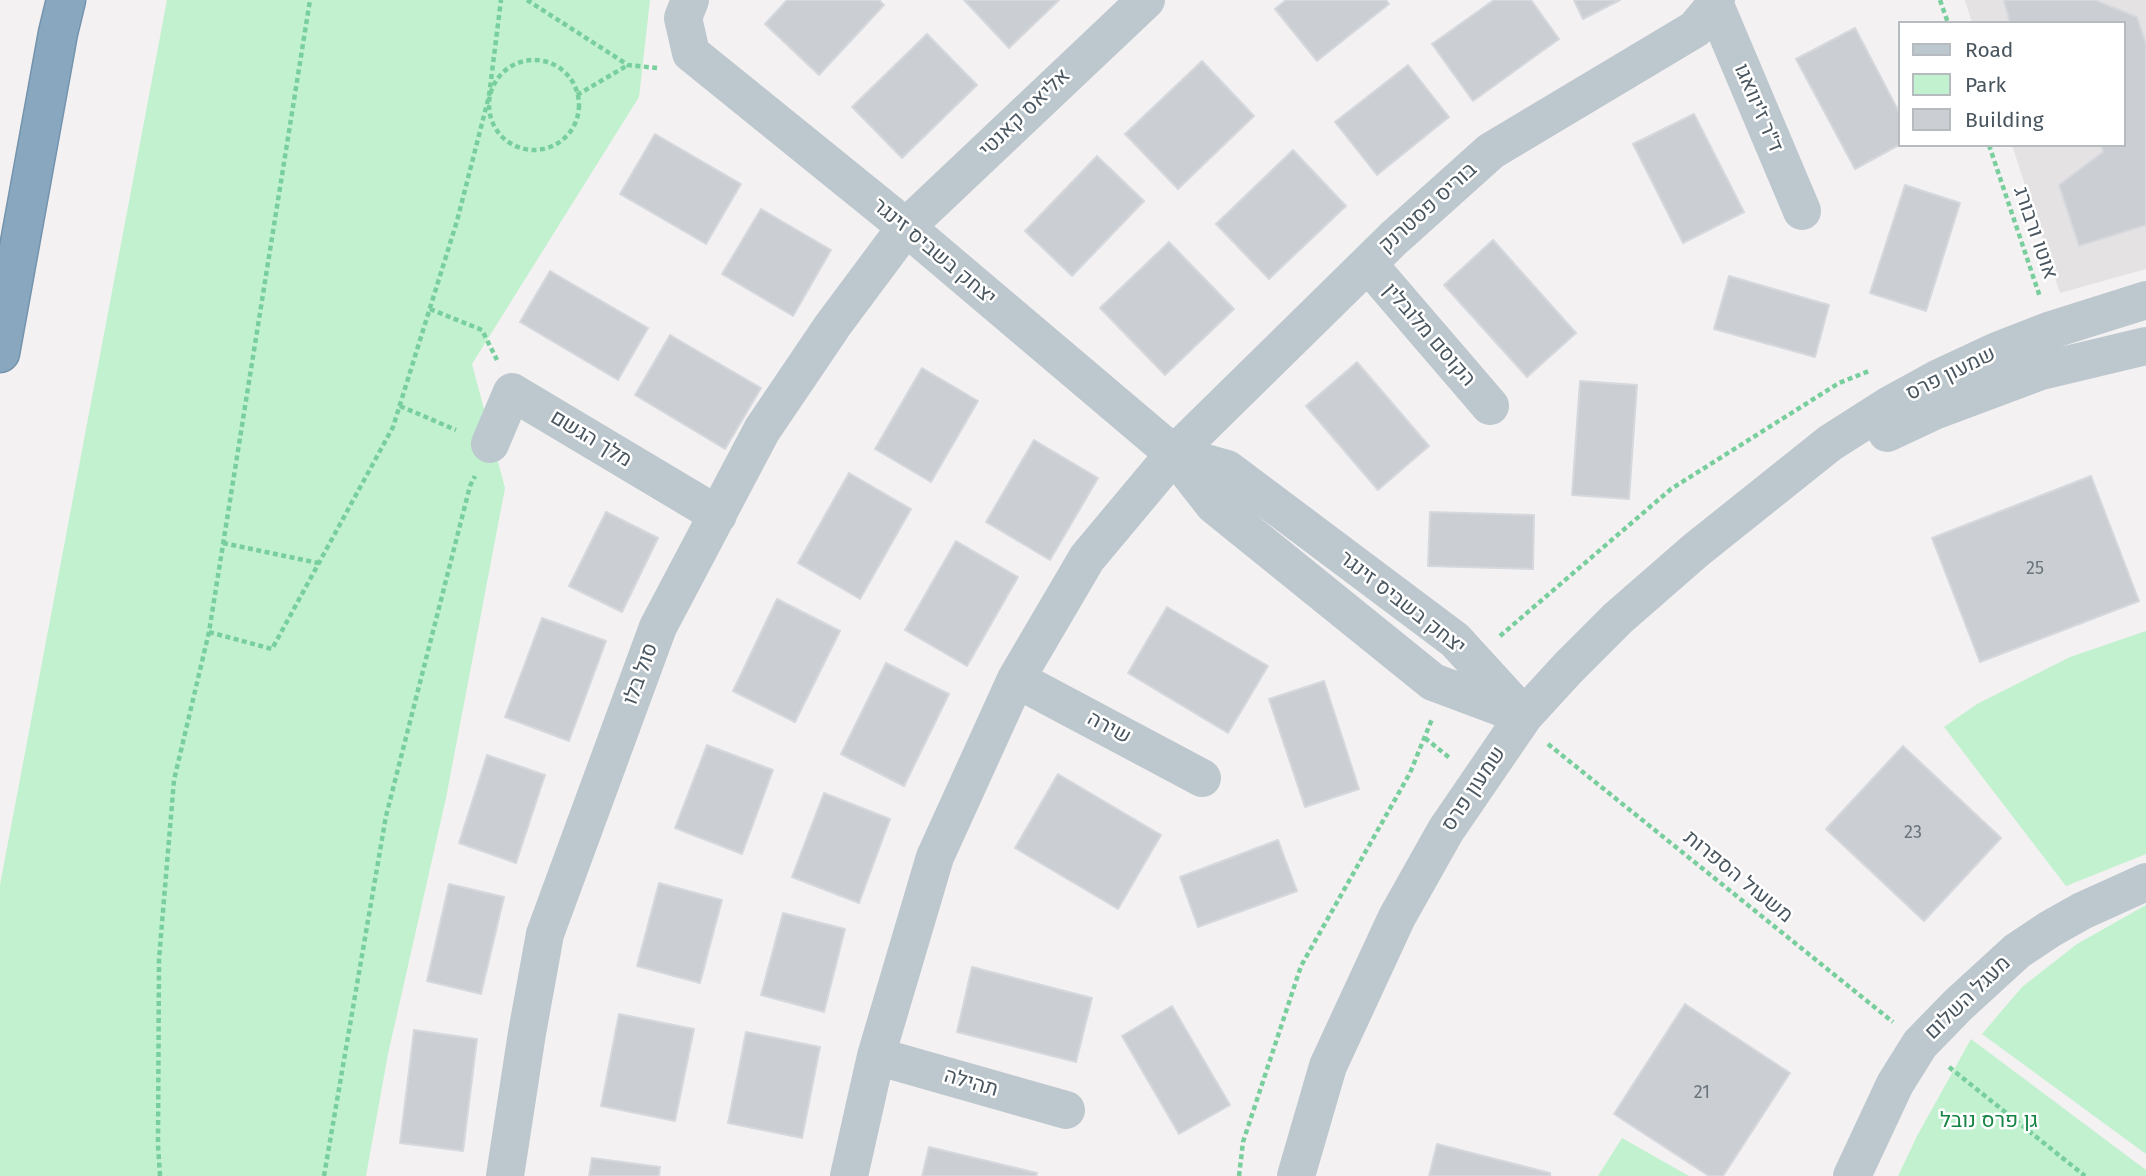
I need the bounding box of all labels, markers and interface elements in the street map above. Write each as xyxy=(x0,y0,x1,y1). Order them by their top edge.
legend xyxy=(1898,21,2125,147)
text: Road xyxy=(1965,37,2013,63)
street label: ד"ר ז'יוואגו xyxy=(1728,60,1788,156)
street label: אליאס קאנטי xyxy=(974,63,1076,163)
text: Park xyxy=(1965,72,2006,98)
text: Building xyxy=(1965,107,2044,133)
street label: בוריס פסטרנק xyxy=(1374,157,1482,259)
street label: אוטו ורבורג xyxy=(2007,183,2063,283)
street label: יצחק בשביס זינגר xyxy=(867,193,1001,311)
street label: הקוסם מלובלין xyxy=(1377,278,1481,392)
street label: שמעון פרס xyxy=(1902,341,2000,407)
street label: מלך הגשם xyxy=(546,405,636,473)
street label: יצחק בשביס זינגר xyxy=(1334,546,1470,660)
house number: 25 xyxy=(2026,558,2044,580)
street label: סול בלו xyxy=(618,640,664,708)
street label: שירה xyxy=(1083,706,1135,750)
street label: שמעון פרס xyxy=(1436,742,1512,836)
house number: 23 xyxy=(1904,822,1922,844)
street label: משעול הספרות xyxy=(1678,825,1798,929)
street label: מעגל השלום xyxy=(1920,951,2016,1045)
street label: תהילה xyxy=(941,1063,1001,1103)
house number: 21 xyxy=(1694,1082,1710,1104)
park label: גן פרס נובל xyxy=(1940,1108,2038,1134)

